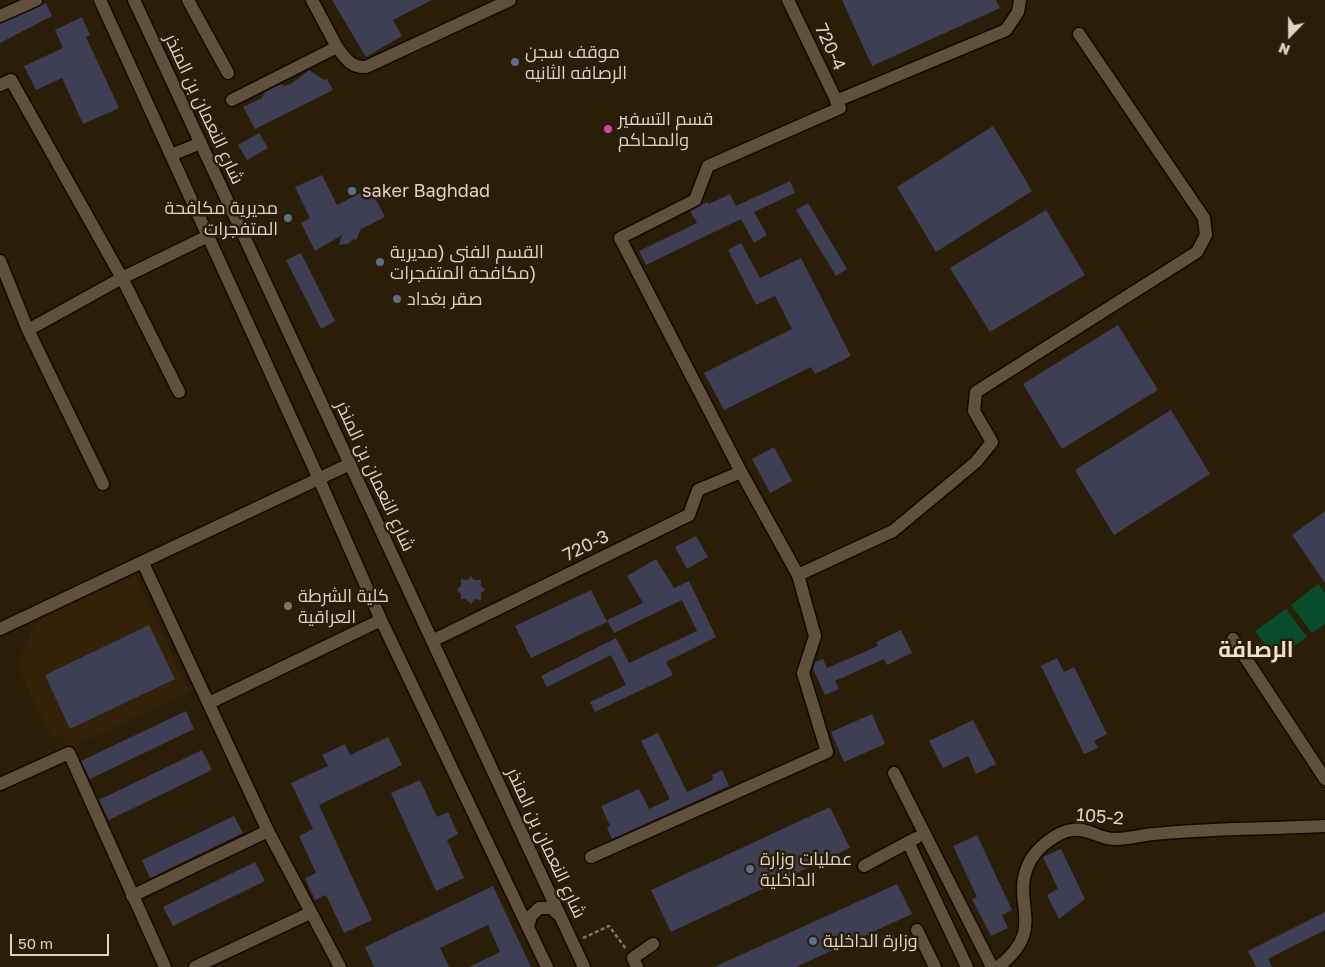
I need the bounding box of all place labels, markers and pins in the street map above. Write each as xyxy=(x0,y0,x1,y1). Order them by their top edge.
place label: موقف سجن الرصافه الثانيه xyxy=(525,41,627,84)
marker: موقف سجن الرصافه الثانيه xyxy=(509,56,521,68)
place label: قسم التسفير والمحاكم xyxy=(618,108,714,150)
marker: قسم التسفير والمحاكم xyxy=(602,123,614,135)
place label: saker Baghdad xyxy=(362,180,490,202)
marker: saker Baghdad xyxy=(346,185,358,197)
place label: مديرية مكافحة المتفجرات xyxy=(165,197,278,240)
marker: مديرية مكافحة المتفجرات xyxy=(282,212,294,224)
place label: القسم الفني (مديرية مكافحة المتفجرات) xyxy=(390,241,544,284)
marker: القسم الفني (مديرية مكافحة المتفجرات) xyxy=(374,256,386,268)
place label: صقر بغداد xyxy=(407,288,483,310)
marker: صقر بغداد xyxy=(391,293,403,305)
place label: كلية الشرطة العراقية xyxy=(298,585,389,628)
marker: كلية الشرطة العراقية xyxy=(282,600,294,612)
place label: عمليات وزارة الداخلية xyxy=(760,848,852,891)
marker: عمليات وزارة الداخلية xyxy=(744,863,756,875)
place label: وزارة الداخلية xyxy=(823,930,918,952)
marker: وزارة الداخلية xyxy=(807,935,819,947)

